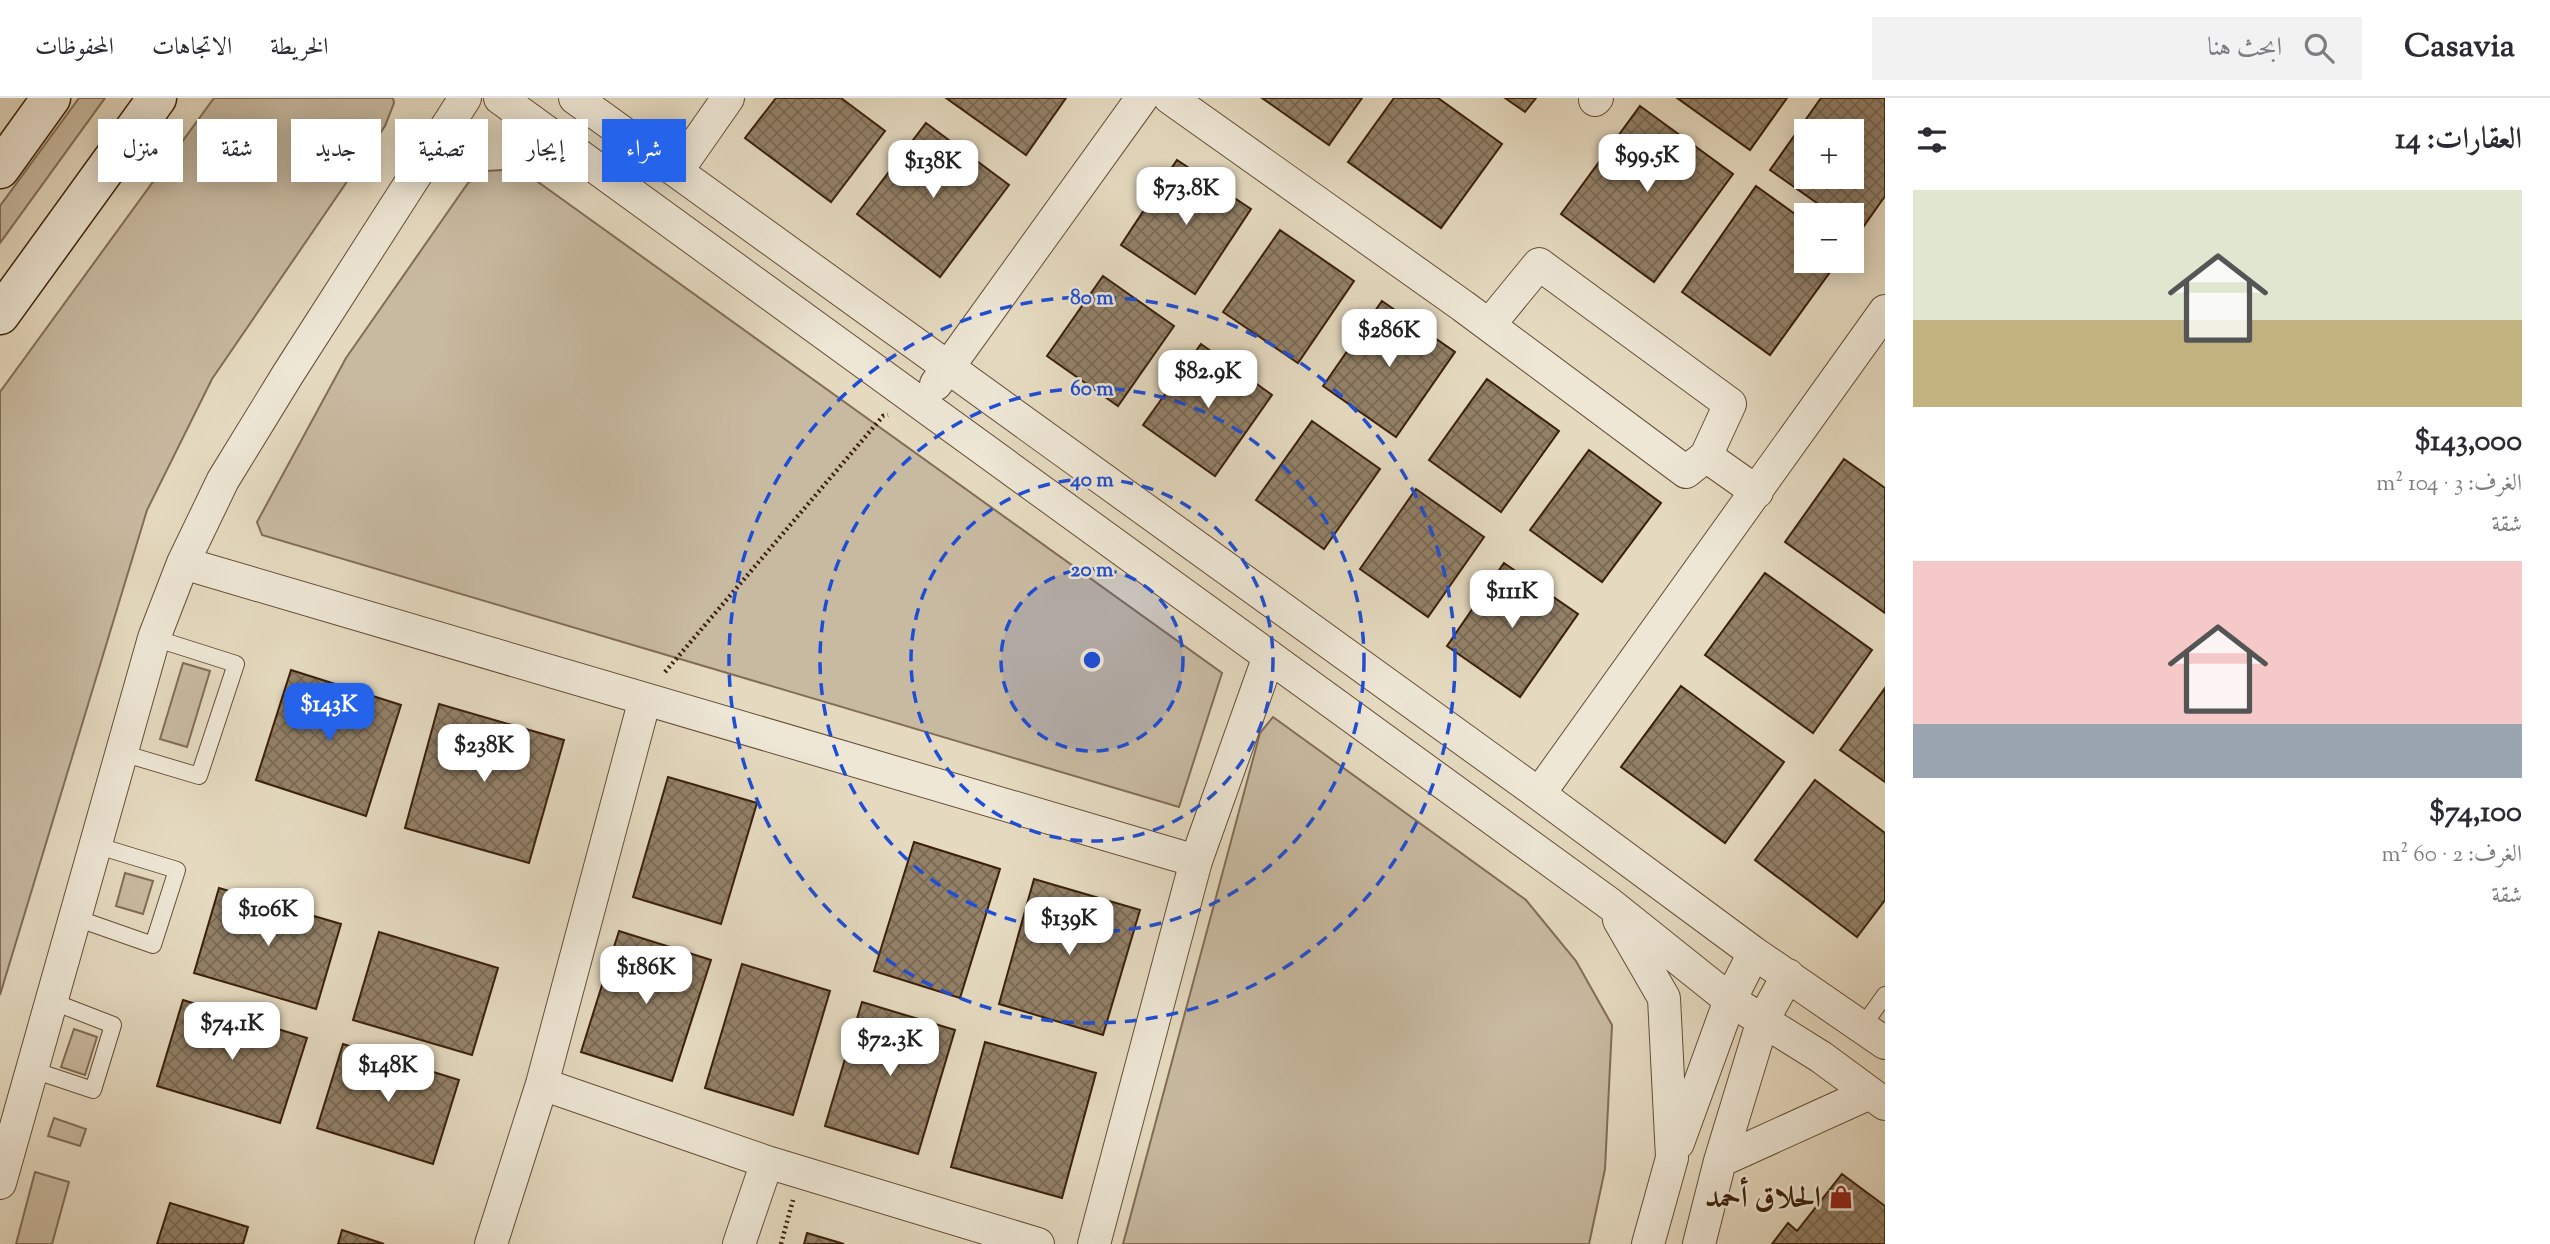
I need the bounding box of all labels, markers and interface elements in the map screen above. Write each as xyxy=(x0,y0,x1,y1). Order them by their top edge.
search box xyxy=(1872,17,2362,80)
text: Casavia xyxy=(2404,24,2515,72)
icon: search xyxy=(2300,29,2338,67)
text: ابحث هنا xyxy=(2207,30,2282,67)
text: المحفوظات xyxy=(35,31,114,65)
text: الاتجاهات xyxy=(152,31,232,65)
text: الخريطة xyxy=(270,31,329,65)
chip: منزل xyxy=(98,119,183,182)
chip: شقة xyxy=(197,119,277,182)
chip: جديد xyxy=(291,119,381,182)
chip: تصفية xyxy=(395,119,488,182)
chip: إيجار xyxy=(502,119,588,182)
chip: شراء xyxy=(602,119,686,182)
map controls xyxy=(1794,119,1864,273)
button: + xyxy=(1794,119,1864,189)
text: العقارات: 14 xyxy=(2395,119,2522,162)
icon: filters xyxy=(1913,121,1951,159)
pin: $99.5K xyxy=(1590,134,1704,194)
pin: $138K xyxy=(884,140,982,200)
text: $99.5K xyxy=(1615,140,1679,173)
text: $138K xyxy=(904,146,962,179)
pin: $73.8K xyxy=(1129,167,1243,227)
text: $73.8K xyxy=(1152,173,1220,206)
button: − xyxy=(1794,203,1864,273)
icon: home xyxy=(2155,235,2281,361)
text: 80 m xyxy=(1070,284,1114,314)
pin: $286K xyxy=(1340,310,1438,369)
text: $286K xyxy=(1358,315,1420,348)
pin: $82.9K xyxy=(1151,350,1265,410)
text: $82.9K xyxy=(1174,356,1242,389)
text: 60 m xyxy=(1070,375,1114,405)
text: $143,000 xyxy=(2414,421,2522,464)
text: 40 m xyxy=(1069,466,1114,496)
text: الغرف: 3 · 104 m² xyxy=(2376,468,2522,501)
text: شقة xyxy=(2492,509,2522,542)
text: 20 m xyxy=(1071,556,1114,586)
pin: $111K xyxy=(1463,570,1561,630)
text: $111K xyxy=(1486,576,1538,609)
icon: home xyxy=(2155,606,2281,732)
centre of rings xyxy=(1080,648,1104,672)
pin: $143K xyxy=(280,684,378,743)
text: $143K xyxy=(300,689,358,722)
pin: $238K xyxy=(435,724,533,784)
text: $238K xyxy=(454,730,514,763)
text: $74,100 xyxy=(2429,792,2522,835)
text: الغرف: 2 · 60 m² xyxy=(2382,839,2522,872)
text: شقة xyxy=(2492,880,2522,913)
pin: $106K xyxy=(219,888,317,948)
text: $106K xyxy=(238,894,298,927)
pin: $139K xyxy=(1020,898,1118,957)
text: $139K xyxy=(1041,903,1098,936)
pin: $186K xyxy=(597,946,695,1006)
text: $186K xyxy=(616,952,676,985)
pin: $74.1K xyxy=(175,1002,289,1062)
text: $74.1K xyxy=(200,1008,264,1041)
pin: $72.3K xyxy=(833,1018,947,1078)
text: $72.3K xyxy=(857,1024,923,1057)
pin: $148K xyxy=(339,1044,437,1104)
text: $148K xyxy=(358,1050,418,1083)
place label: الحلاق أحمد xyxy=(1705,1176,1821,1221)
shop icon: الحلاق أحمد xyxy=(1827,1183,1855,1211)

